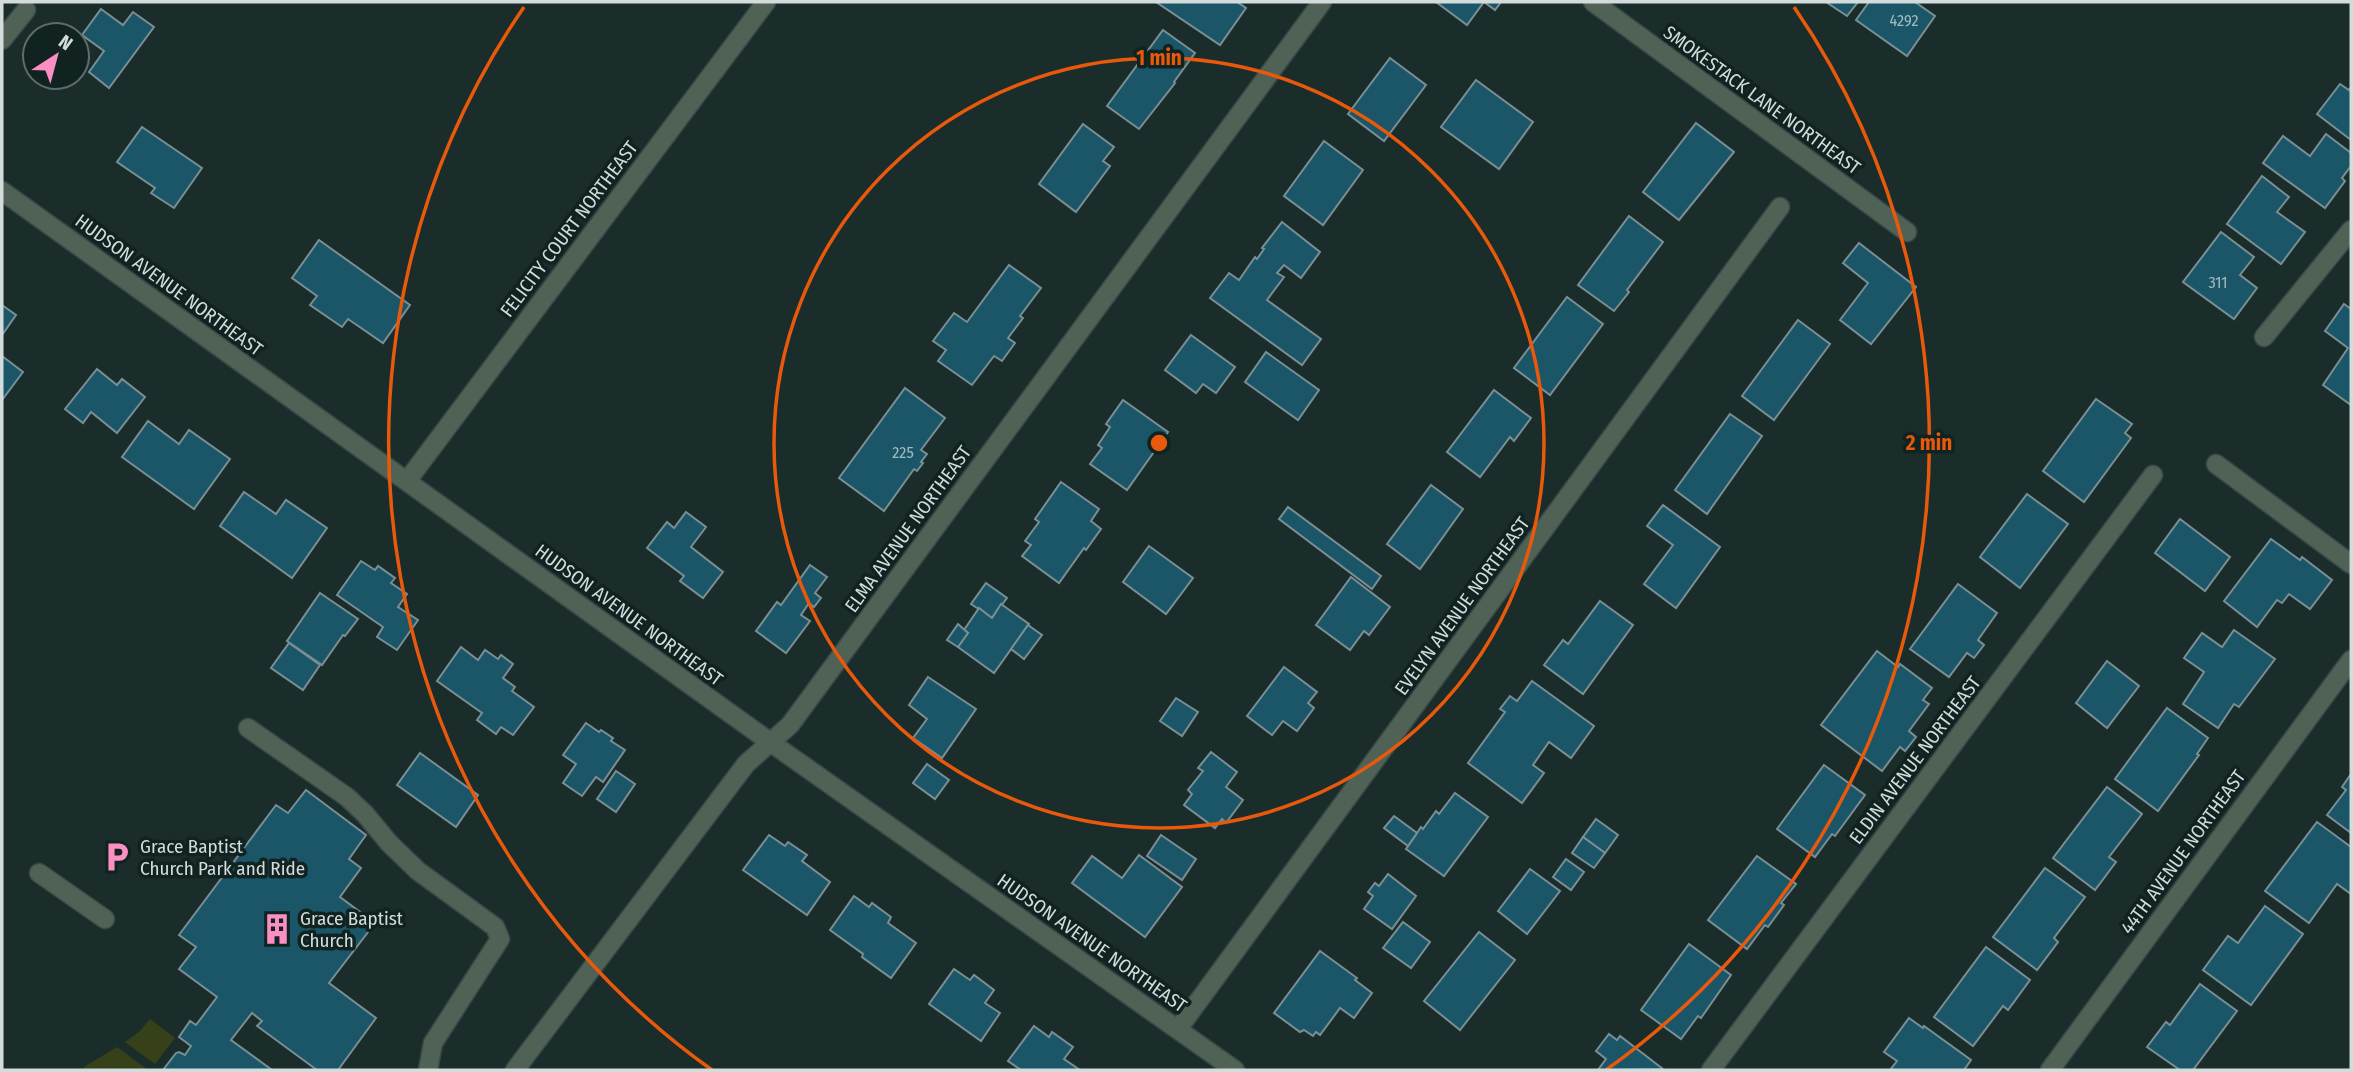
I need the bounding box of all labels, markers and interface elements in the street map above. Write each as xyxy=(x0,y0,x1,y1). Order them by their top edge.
house number: 4292 xyxy=(1889,11,1919,30)
north arrow xyxy=(21,21,91,91)
street label: SMOKESTACK LANE NORTHEAST xyxy=(1659,21,1865,179)
text: N xyxy=(54,30,77,55)
text: 1 min xyxy=(1136,45,1182,71)
street label: FELICITY COURT NORTHEAST xyxy=(495,136,643,321)
street label: HUDSON AVENUE NORTHEAST xyxy=(71,209,267,361)
house number: 311 xyxy=(2208,273,2228,292)
text: 2 min xyxy=(1905,430,1952,456)
centre of rings xyxy=(1147,431,1171,455)
street label: ELMA AVENUE NORTHEAST xyxy=(840,441,976,617)
house number: 225 xyxy=(892,443,914,462)
street label: EVELYN AVENUE NORTHEAST xyxy=(1390,512,1534,700)
street label: HUDSON AVENUE NORTHEAST xyxy=(531,539,727,691)
street label: ELDIN AVENUE NORTHEAST xyxy=(1844,671,1986,848)
street label: 44TH AVENUE NORTHEAST xyxy=(2116,765,2250,938)
place label: Grace Baptist Church Park and Ride xyxy=(140,835,305,880)
parking icon: Grace Baptist Church Park and Ride xyxy=(100,840,134,874)
street label: HUDSON AVENUE NORTHEAST xyxy=(993,869,1191,1017)
place label: Grace Baptist Church xyxy=(300,907,404,952)
building icon: Grace Baptist Church xyxy=(260,912,294,946)

